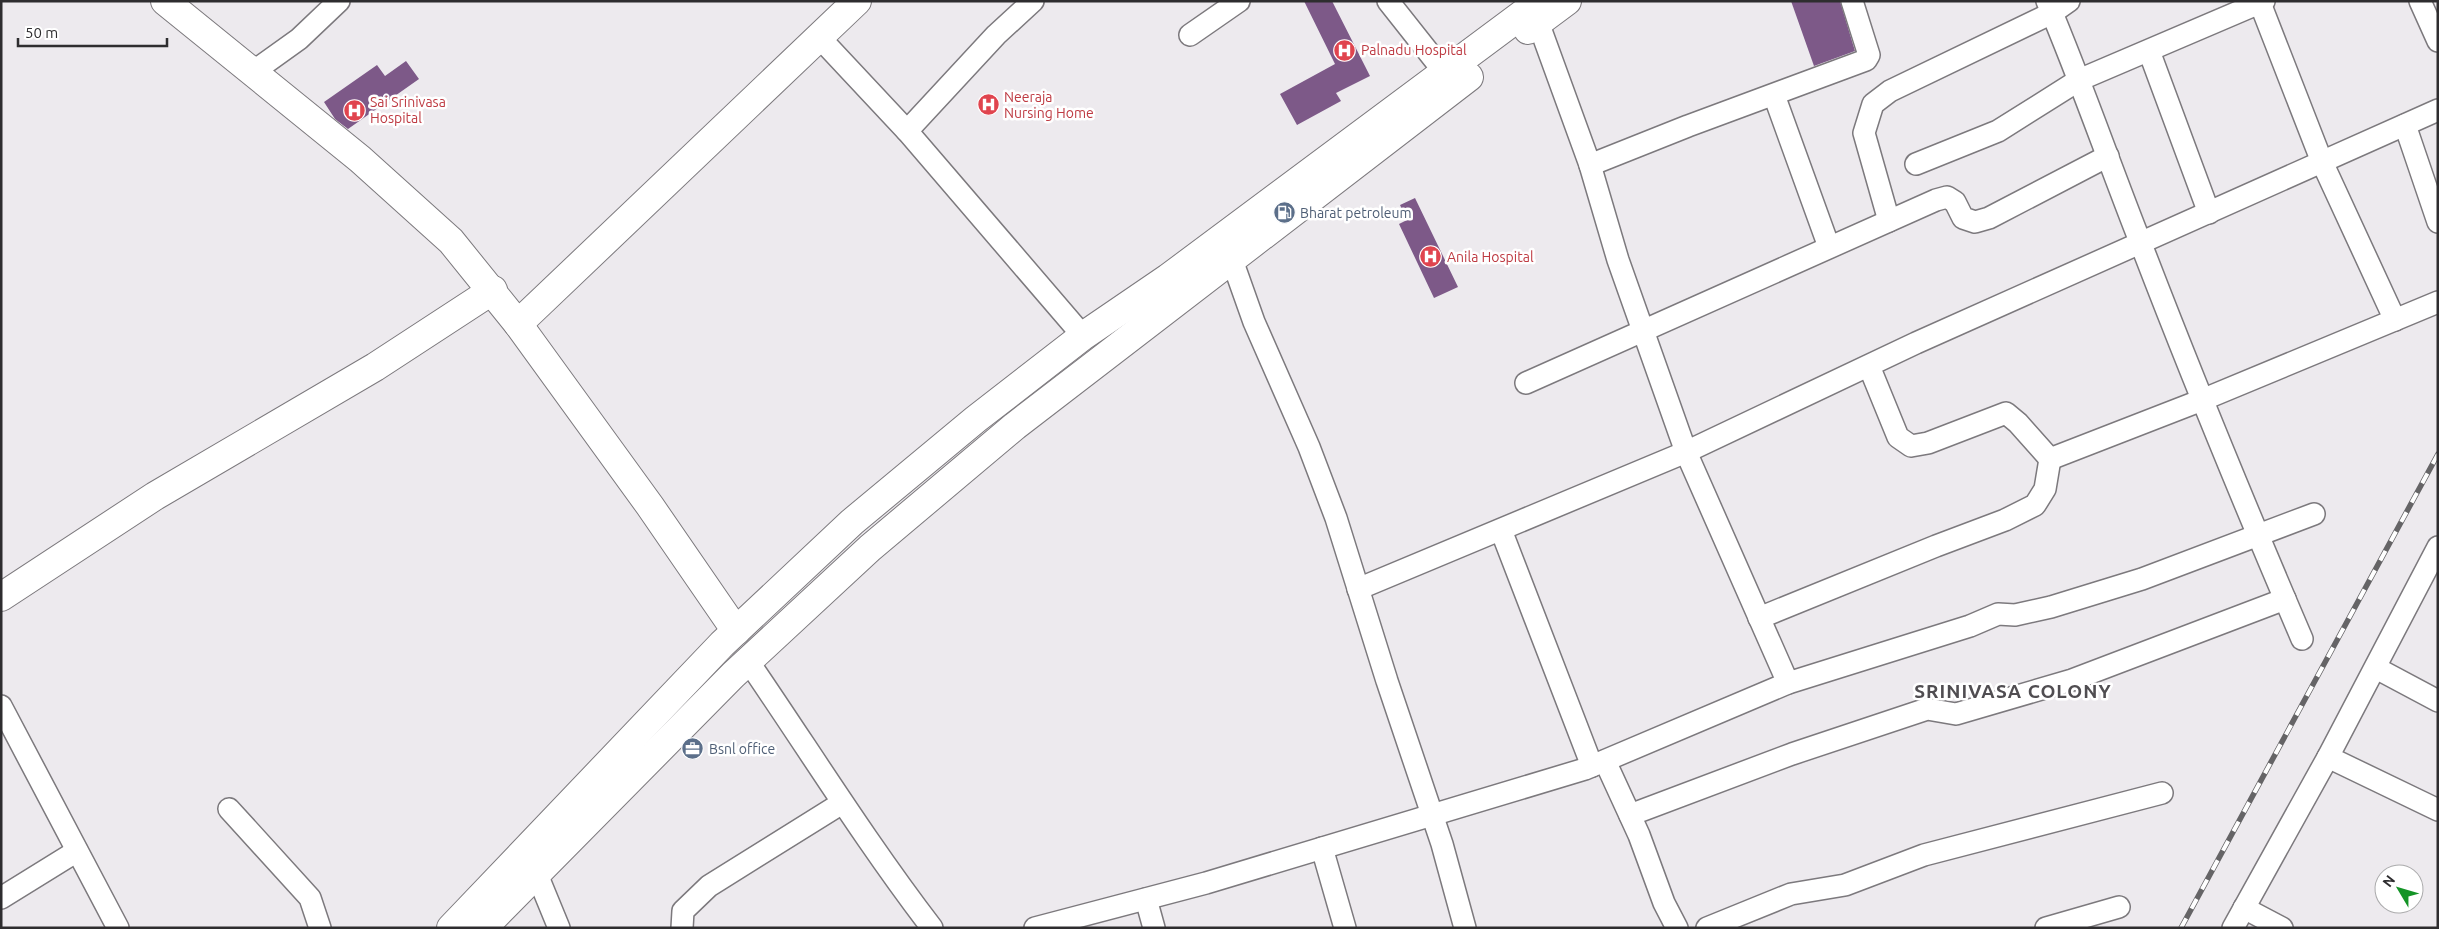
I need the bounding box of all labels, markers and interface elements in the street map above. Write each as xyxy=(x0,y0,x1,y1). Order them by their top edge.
scale bar xyxy=(18,15,166,47)
text: 50 m xyxy=(25,24,58,41)
hospital icon: Palnadu Hospital xyxy=(1333,38,1357,62)
place label: Palnadu Hospital xyxy=(1361,42,1467,58)
place label: Neeraja Nursing Home xyxy=(1004,89,1094,121)
hospital icon: Neeraja Nursing Home xyxy=(976,93,1000,117)
place label: Sai Srinivasa Hospital xyxy=(370,94,446,126)
hospital icon: Sai Srinivasa Hospital xyxy=(342,98,366,122)
fuel station icon: Bharat petroleum xyxy=(1272,201,1296,225)
place label: Bharat petroleum xyxy=(1300,205,1412,221)
hospital icon: Anila Hospital xyxy=(1419,245,1443,269)
place label: Anila Hospital xyxy=(1447,249,1534,265)
district label: SRINIVASA COLONY xyxy=(1914,680,2112,702)
office icon: Bsnl office xyxy=(681,737,705,761)
place label: Bsnl office xyxy=(709,741,775,757)
north arrow xyxy=(2374,864,2424,914)
text: N xyxy=(2379,872,2398,890)

